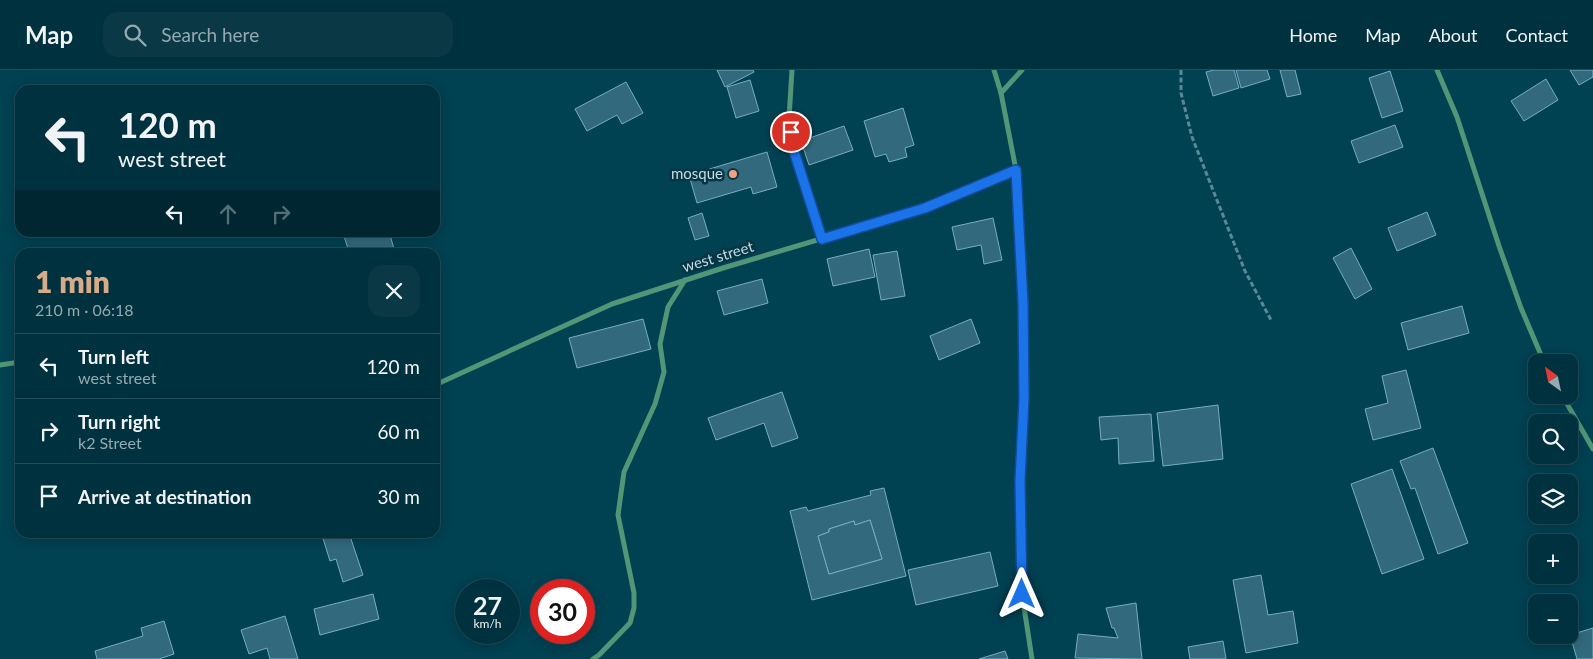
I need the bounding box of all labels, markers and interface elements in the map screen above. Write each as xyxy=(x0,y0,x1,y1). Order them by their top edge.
search box xyxy=(103,12,453,57)
text: Map xyxy=(25,20,73,49)
icon: search xyxy=(121,21,149,49)
text: Search here xyxy=(161,23,259,46)
text: Home xyxy=(1289,24,1337,46)
text: Map xyxy=(1365,24,1401,46)
text: About xyxy=(1429,24,1478,46)
text: Contact xyxy=(1506,24,1568,46)
text: 120 m xyxy=(118,103,217,145)
icon: left xyxy=(35,105,100,170)
pin xyxy=(770,111,812,153)
icon: arrive xyxy=(777,118,805,146)
text: west street xyxy=(118,145,226,172)
place label: mosque xyxy=(671,164,723,182)
marker: mosque xyxy=(727,168,739,180)
icon: left xyxy=(161,200,189,228)
icon: ahead xyxy=(214,200,242,228)
icon: right xyxy=(267,200,295,228)
street label: west street xyxy=(680,237,756,275)
text: 1 min xyxy=(35,263,110,299)
button: close xyxy=(368,265,420,317)
text: 210 m · 06:18 xyxy=(35,300,134,319)
text: Turn left xyxy=(78,345,149,368)
icon: left xyxy=(35,352,63,380)
north arrow xyxy=(1528,354,1578,404)
map controls xyxy=(1528,354,1578,644)
text: 120 m xyxy=(366,355,420,378)
text: west street xyxy=(78,368,156,387)
text: Turn right xyxy=(78,410,160,433)
button: search xyxy=(1528,414,1578,464)
icon: right xyxy=(35,417,63,445)
text: 60 m xyxy=(377,420,420,443)
text: k2 Street xyxy=(78,433,142,452)
button: layers xyxy=(1528,474,1578,524)
icon: arrive xyxy=(35,482,63,510)
text: Arrive at destination xyxy=(78,485,251,508)
text: 30 m xyxy=(377,485,420,508)
button: + xyxy=(1528,534,1578,584)
position arrow xyxy=(995,567,1047,619)
speed limit sign: 30 xyxy=(530,579,595,644)
text: 27 xyxy=(473,590,502,620)
button: − xyxy=(1528,594,1578,644)
text: km/h xyxy=(473,616,502,631)

